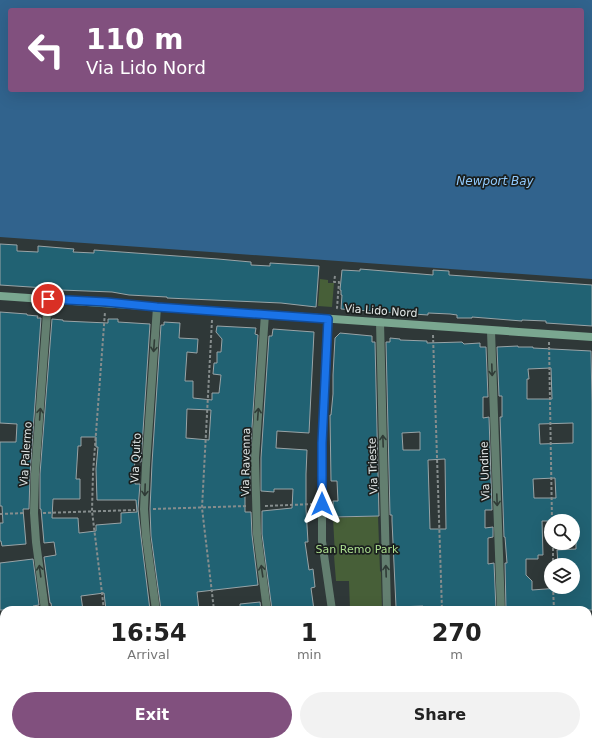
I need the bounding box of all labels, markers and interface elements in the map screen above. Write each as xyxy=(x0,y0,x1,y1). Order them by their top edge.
text: 110 m xyxy=(86,23,183,56)
icon: left xyxy=(20,24,72,76)
text: Via Lido Nord xyxy=(86,57,206,78)
water label: Newport Bay xyxy=(456,174,535,188)
pin xyxy=(31,282,65,316)
icon: arrive xyxy=(37,288,59,310)
street label: Via Lido Nord xyxy=(344,302,418,320)
one-way arrow xyxy=(151,339,158,352)
one-way arrow xyxy=(488,363,496,376)
one-way arrow xyxy=(36,408,43,421)
one-way arrow xyxy=(255,408,262,421)
street label: Via Palermo xyxy=(17,421,35,487)
street label: Via Ravenna xyxy=(239,428,253,496)
street label: Via Quito xyxy=(128,432,144,483)
one-way arrow xyxy=(379,435,387,448)
street label: Via Trieste xyxy=(366,437,380,495)
street label: Via Undine xyxy=(477,441,493,501)
one-way arrow xyxy=(141,483,149,496)
position arrow xyxy=(301,483,343,525)
one-way arrow xyxy=(493,493,500,506)
map controls xyxy=(544,514,580,594)
button: search xyxy=(544,514,580,550)
park label: San Remo Park xyxy=(316,543,399,556)
button: layers xyxy=(544,558,580,594)
one-way arrow xyxy=(36,565,44,578)
one-way arrow xyxy=(258,565,266,578)
one-way arrow xyxy=(383,565,390,578)
text: 16:54 xyxy=(110,619,187,647)
text: 1 xyxy=(301,619,317,647)
text: 270 xyxy=(432,619,482,647)
text: Arrival xyxy=(127,647,170,662)
text: min xyxy=(297,647,321,662)
text: m xyxy=(450,647,463,662)
button: Exit xyxy=(12,692,292,738)
button: Share xyxy=(300,692,580,738)

